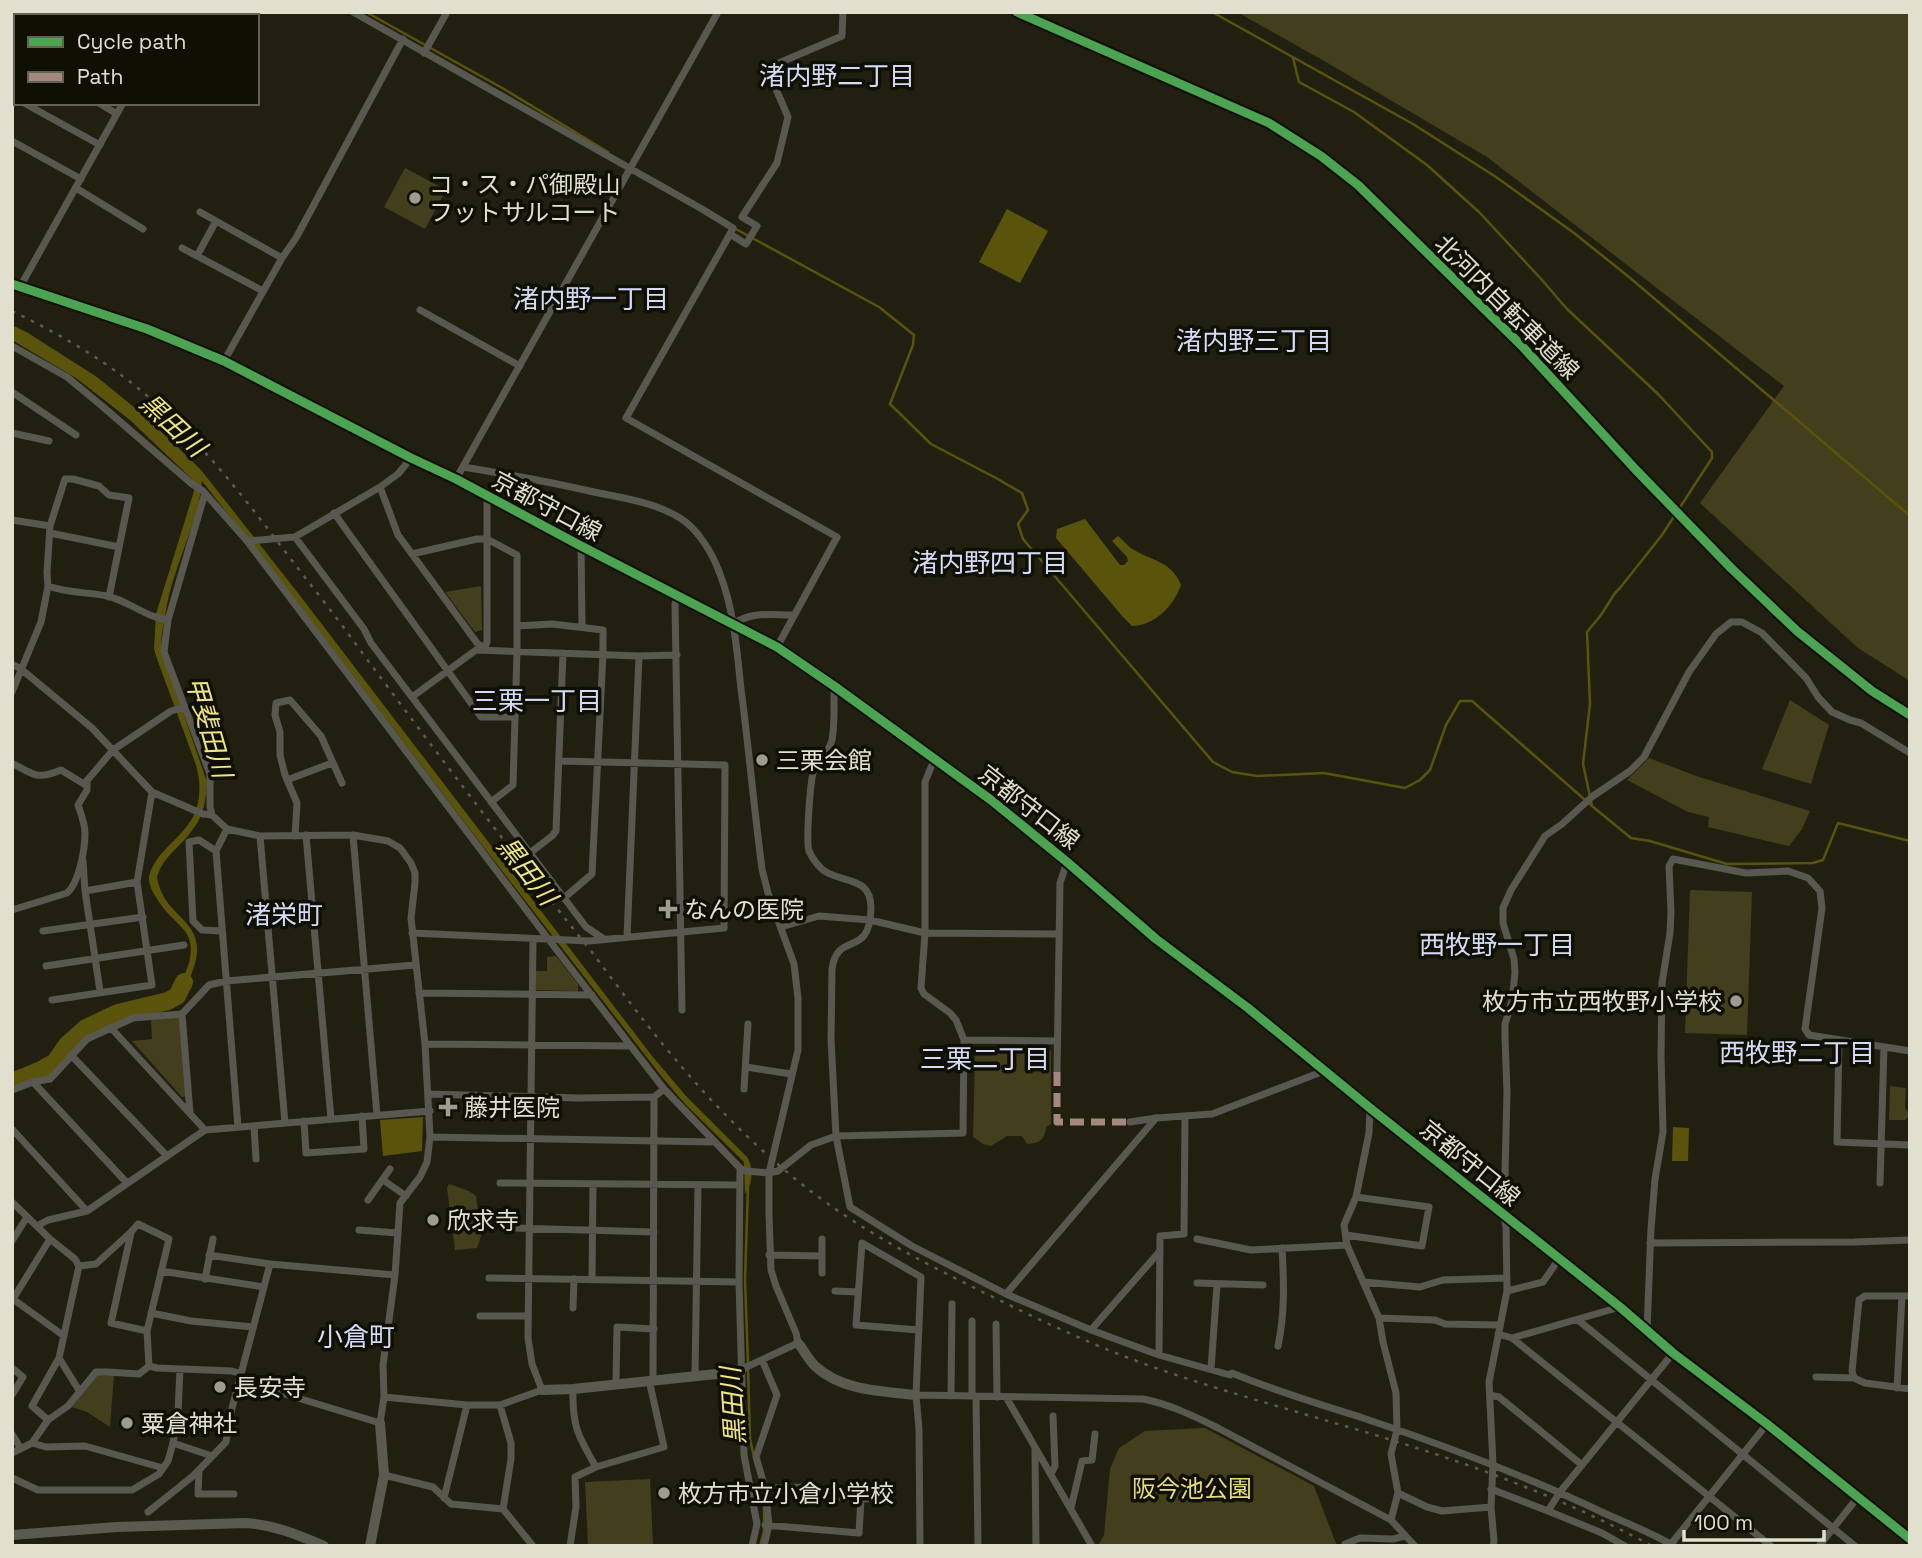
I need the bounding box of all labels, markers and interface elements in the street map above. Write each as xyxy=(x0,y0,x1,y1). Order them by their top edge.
legend xyxy=(14,14,259,105)
text: Cycle path xyxy=(77,28,186,55)
district label: 渚内野二丁目 xyxy=(759,59,915,93)
text: Path xyxy=(77,63,123,90)
place label: コ・ス・パ御殿山 フットサルコート xyxy=(429,169,621,228)
marker: コ・ス・パ御殿山 フットサルコート xyxy=(407,190,423,206)
street label: 北河内自転車道線 xyxy=(1428,228,1586,386)
district label: 渚内野一丁目 xyxy=(513,282,669,316)
district label: 渚内野三丁目 xyxy=(1176,324,1332,358)
water label: 黒田川 xyxy=(133,386,215,466)
street label: 京都守口線 xyxy=(487,464,607,548)
district label: 渚内野四丁目 xyxy=(912,546,1068,580)
water label: 甲斐田川 xyxy=(178,672,240,785)
district label: 三栗一丁目 xyxy=(472,684,602,718)
place label: 三栗会館 xyxy=(776,745,872,776)
marker: 三栗会館 xyxy=(754,752,770,768)
street label: 京都守口線 xyxy=(972,758,1086,856)
water label: 黒田川 xyxy=(490,830,566,915)
place label: なんの医院 xyxy=(684,894,804,925)
district label: 渚栄町 xyxy=(245,898,323,932)
marker: なんの医院 xyxy=(658,899,678,919)
district label: 西牧野一丁目 xyxy=(1419,928,1575,962)
place label: 枚方市立西牧野小学校 xyxy=(1482,986,1722,1017)
marker: 枚方市立西牧野小学校 xyxy=(1728,993,1744,1009)
district label: 西牧野二丁目 xyxy=(1719,1036,1875,1070)
district label: 三栗二丁目 xyxy=(920,1042,1050,1076)
place label: 藤井医院 xyxy=(464,1092,560,1123)
marker: 藤井医院 xyxy=(438,1097,458,1117)
street label: 京都守口線 xyxy=(1414,1113,1526,1213)
place label: 欣求寺 xyxy=(447,1205,519,1236)
marker: 欣求寺 xyxy=(425,1212,441,1228)
district label: 小倉町 xyxy=(317,1320,395,1354)
water label: 黒田川 xyxy=(713,1363,753,1446)
place label: 長安寺 xyxy=(234,1372,306,1403)
marker: 長安寺 xyxy=(212,1379,228,1395)
place label: 粟倉神社 xyxy=(141,1408,237,1439)
marker: 粟倉神社 xyxy=(119,1415,135,1431)
park label: 阪今池公園 xyxy=(1132,1473,1252,1504)
place label: 枚方市立小倉小学校 xyxy=(678,1478,894,1509)
marker: 枚方市立小倉小学校 xyxy=(656,1485,672,1501)
scale bar xyxy=(1684,1498,1824,1542)
text: 100 m xyxy=(1694,1509,1753,1536)

